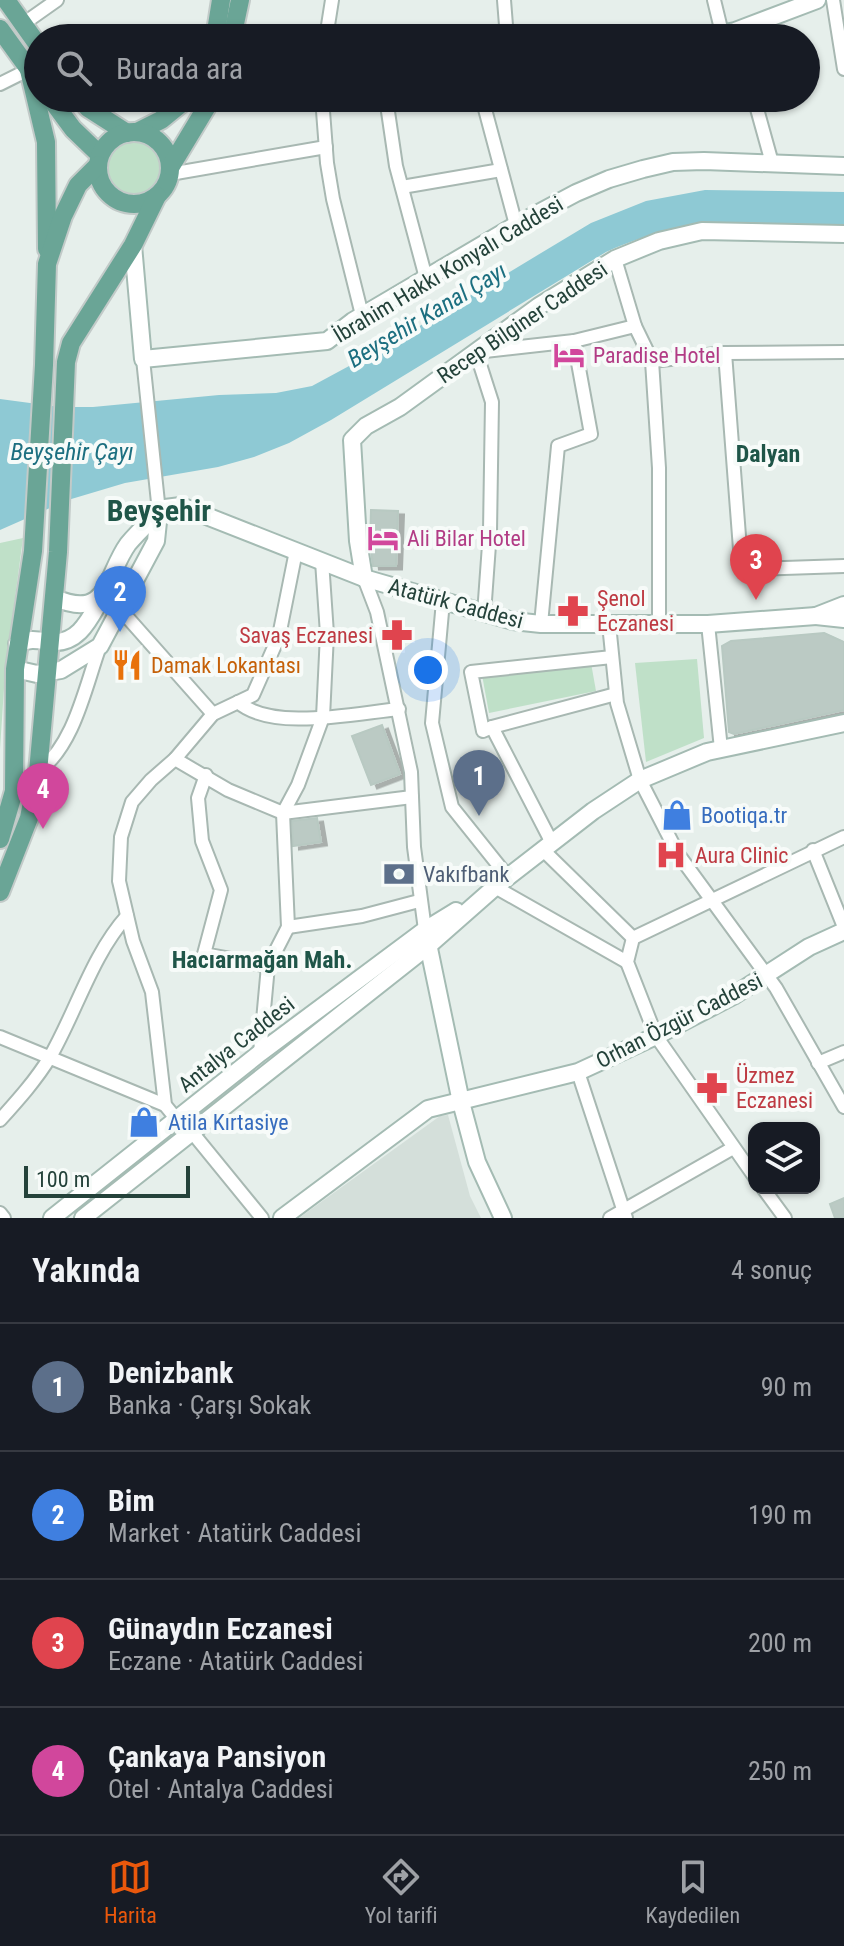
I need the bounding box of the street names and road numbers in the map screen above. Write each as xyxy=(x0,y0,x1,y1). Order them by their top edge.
street label: İbrahim Hakkı Konyalı Caddesi xyxy=(329,191,567,348)
street label: Recep Bilginer Caddesi xyxy=(433,256,612,389)
street label: Atatürk Caddesi xyxy=(386,573,526,633)
street label: Orhan Özgür Caddesi xyxy=(592,968,766,1073)
street label: Antalya Caddesi xyxy=(173,991,299,1097)

